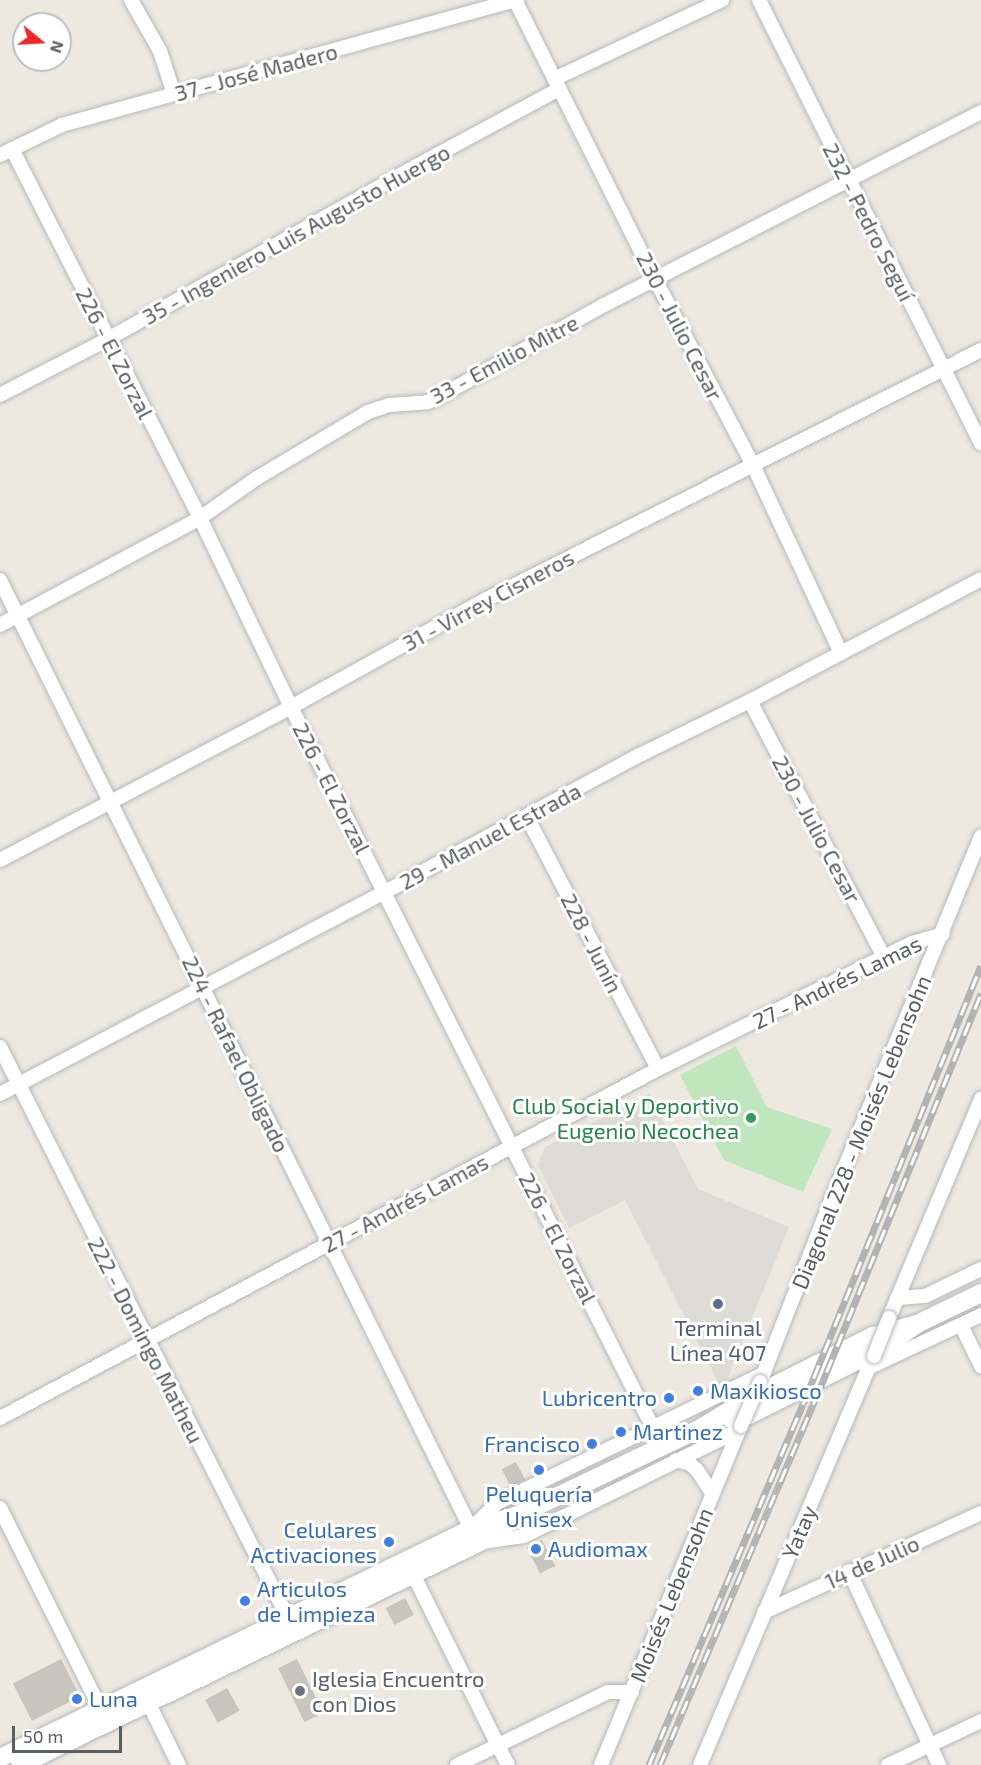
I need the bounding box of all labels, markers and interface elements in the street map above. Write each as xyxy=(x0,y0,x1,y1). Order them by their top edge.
north arrow xyxy=(12,12,72,72)
street label: 37 - José Madero xyxy=(172,38,340,106)
text: N xyxy=(47,39,69,56)
street label: 35 - Ingeniero Luis Augusto Huergo xyxy=(137,138,455,330)
street label: 232 - Pedro Seguí xyxy=(818,138,920,306)
street label: 230 - Julio Cesar xyxy=(631,247,729,405)
street label: 226 - El Zorzal xyxy=(70,283,160,423)
street label: 33 - Emilio Mitre xyxy=(425,309,583,409)
street label: 31 - Virrey Cisneros xyxy=(397,543,579,657)
street label: 226 - El Zorzal xyxy=(287,718,377,858)
street label: 230 - Julio Cesar xyxy=(767,751,867,907)
street label: 29 - Manuel Estrada xyxy=(395,777,585,895)
street label: 228 - Junín xyxy=(556,889,628,997)
street label: 27 - Andrés Lamas xyxy=(748,930,926,1034)
street label: 224 - Rafael Obligado xyxy=(177,951,295,1157)
street label: Diagonal 228 - Moisés Lebensohn xyxy=(786,971,936,1293)
place label: Club Social y Deportivo Eugenio Necochea xyxy=(510,1092,739,1144)
marker: Club Social y Deportivo Eugenio Necochea xyxy=(744,1111,758,1125)
street label: 27 - Andrés Lamas xyxy=(317,1148,493,1258)
street label: 226 - El Zorzal xyxy=(513,1168,603,1308)
street label: 222 - Domingo Matheu xyxy=(83,1232,209,1448)
marker: Terminal Línea 407 xyxy=(711,1297,725,1311)
place label: Terminal Línea 407 xyxy=(670,1314,766,1366)
place label: Maxikiosco xyxy=(710,1378,822,1404)
marker: Maxikiosco xyxy=(691,1384,705,1398)
place label: Lubricentro xyxy=(542,1385,657,1411)
marker: Lubricentro xyxy=(662,1391,676,1405)
place label: Martinez xyxy=(633,1419,723,1445)
marker: Martinez xyxy=(614,1425,628,1439)
place label: Francisco xyxy=(484,1431,580,1457)
marker: Francisco xyxy=(585,1437,599,1451)
marker: Peluquería Unisex xyxy=(532,1463,546,1477)
place label: Peluquería Unisex xyxy=(485,1480,593,1532)
street label: Yatay xyxy=(776,1501,822,1563)
street label: Moisés Lebensohn xyxy=(624,1504,718,1686)
place label: Celulares Activaciones xyxy=(251,1516,377,1568)
street label: 14 de Julio xyxy=(820,1529,924,1595)
marker: Celulares Activaciones xyxy=(382,1535,396,1549)
place label: Audiomax xyxy=(548,1536,648,1562)
marker: Audiomax xyxy=(529,1542,543,1556)
place label: Articulos de Limpieza xyxy=(257,1575,376,1627)
marker: Articulos de Limpieza xyxy=(238,1594,252,1608)
place label: Iglesia Encuentro con Dios xyxy=(312,1665,484,1717)
marker: Iglesia Encuentro con Dios xyxy=(293,1684,307,1698)
place label: Luna xyxy=(89,1686,138,1712)
marker: Luna xyxy=(70,1692,84,1706)
scale bar xyxy=(15,1714,124,1752)
text: 50 m xyxy=(23,1725,63,1747)

